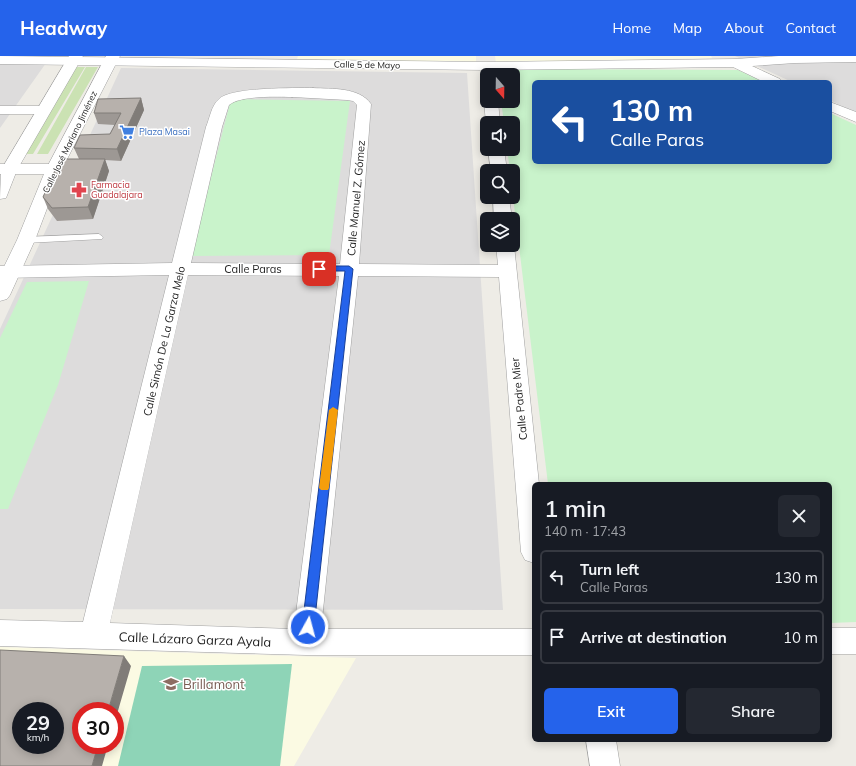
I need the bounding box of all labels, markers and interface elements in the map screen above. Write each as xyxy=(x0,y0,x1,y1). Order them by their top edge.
text: Headway xyxy=(20,16,107,40)
text: Home xyxy=(612,19,651,37)
text: Map xyxy=(673,19,702,37)
text: About xyxy=(724,19,764,37)
text: Contact xyxy=(786,19,836,37)
street label: Calle 5 de Mayo xyxy=(334,58,400,72)
north arrow xyxy=(480,68,520,108)
map controls xyxy=(480,68,520,252)
street label: Calle José Mariano Jiménez xyxy=(40,89,99,195)
text: 130 m xyxy=(610,93,693,128)
icon: left xyxy=(544,96,596,148)
button: sound xyxy=(480,116,520,156)
supermarket icon: Plaza Masai xyxy=(118,123,136,141)
place label: Plaza Masai xyxy=(139,126,190,137)
text: Calle Paras xyxy=(610,128,704,151)
street label: Calle Manuel Z. Gómez xyxy=(344,139,368,256)
button: search xyxy=(480,164,520,204)
place label: Farmacia Guadalajara xyxy=(91,179,143,200)
pharmacy icon: Farmacia Guadalajara xyxy=(70,181,88,199)
button: layers xyxy=(480,212,520,252)
pin xyxy=(302,252,336,286)
icon: arrive xyxy=(308,258,330,280)
street label: Calle Paras xyxy=(224,262,282,276)
street label: Calle Simón De La Garza Melo xyxy=(140,265,188,417)
street label: Calle Padre Mier xyxy=(508,357,530,441)
text: 1 min xyxy=(544,493,606,523)
button: close xyxy=(778,495,820,537)
text: 140 m · 17:43 xyxy=(544,523,626,539)
text: Turn left xyxy=(580,560,639,579)
icon: left xyxy=(546,566,568,588)
text: 130 m xyxy=(774,568,818,587)
text: Calle Paras xyxy=(580,579,648,595)
position arrow xyxy=(287,606,329,648)
icon: arrive xyxy=(546,626,568,648)
street label: Calle Lázaro Garza Ayala xyxy=(118,628,272,650)
text: Arrive at destination xyxy=(580,628,727,647)
text: 10 m xyxy=(783,628,818,647)
school or university icon: Brillamont xyxy=(162,675,180,693)
place label: Brillamont xyxy=(183,676,245,692)
button: Exit xyxy=(544,688,678,734)
button: Share xyxy=(686,688,820,734)
speed limit sign: 30 xyxy=(72,702,124,754)
text: 29 xyxy=(26,710,50,735)
text: km/h xyxy=(27,731,49,744)

